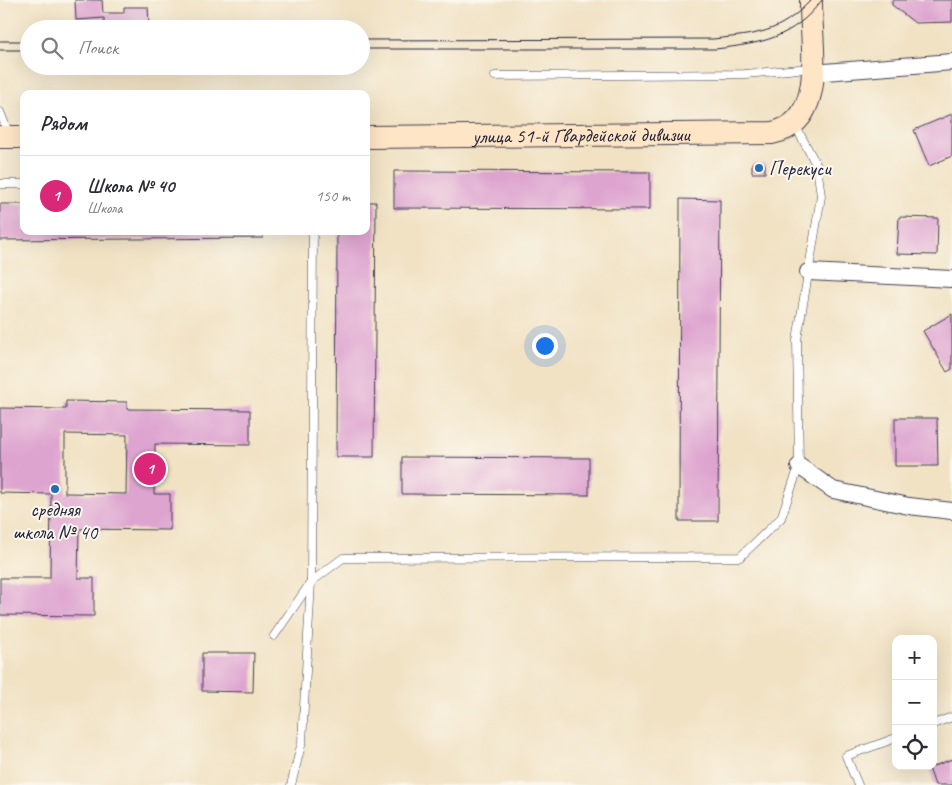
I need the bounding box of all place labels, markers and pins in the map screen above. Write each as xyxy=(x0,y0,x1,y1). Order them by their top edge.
place label: Перекуси xyxy=(769,156,832,181)
marker: Перекуси xyxy=(753,162,765,174)
pin: 1 xyxy=(134,450,166,488)
marker: средняя школа № 40 xyxy=(49,483,61,495)
place label: средняя школа № 40 xyxy=(13,497,99,545)

